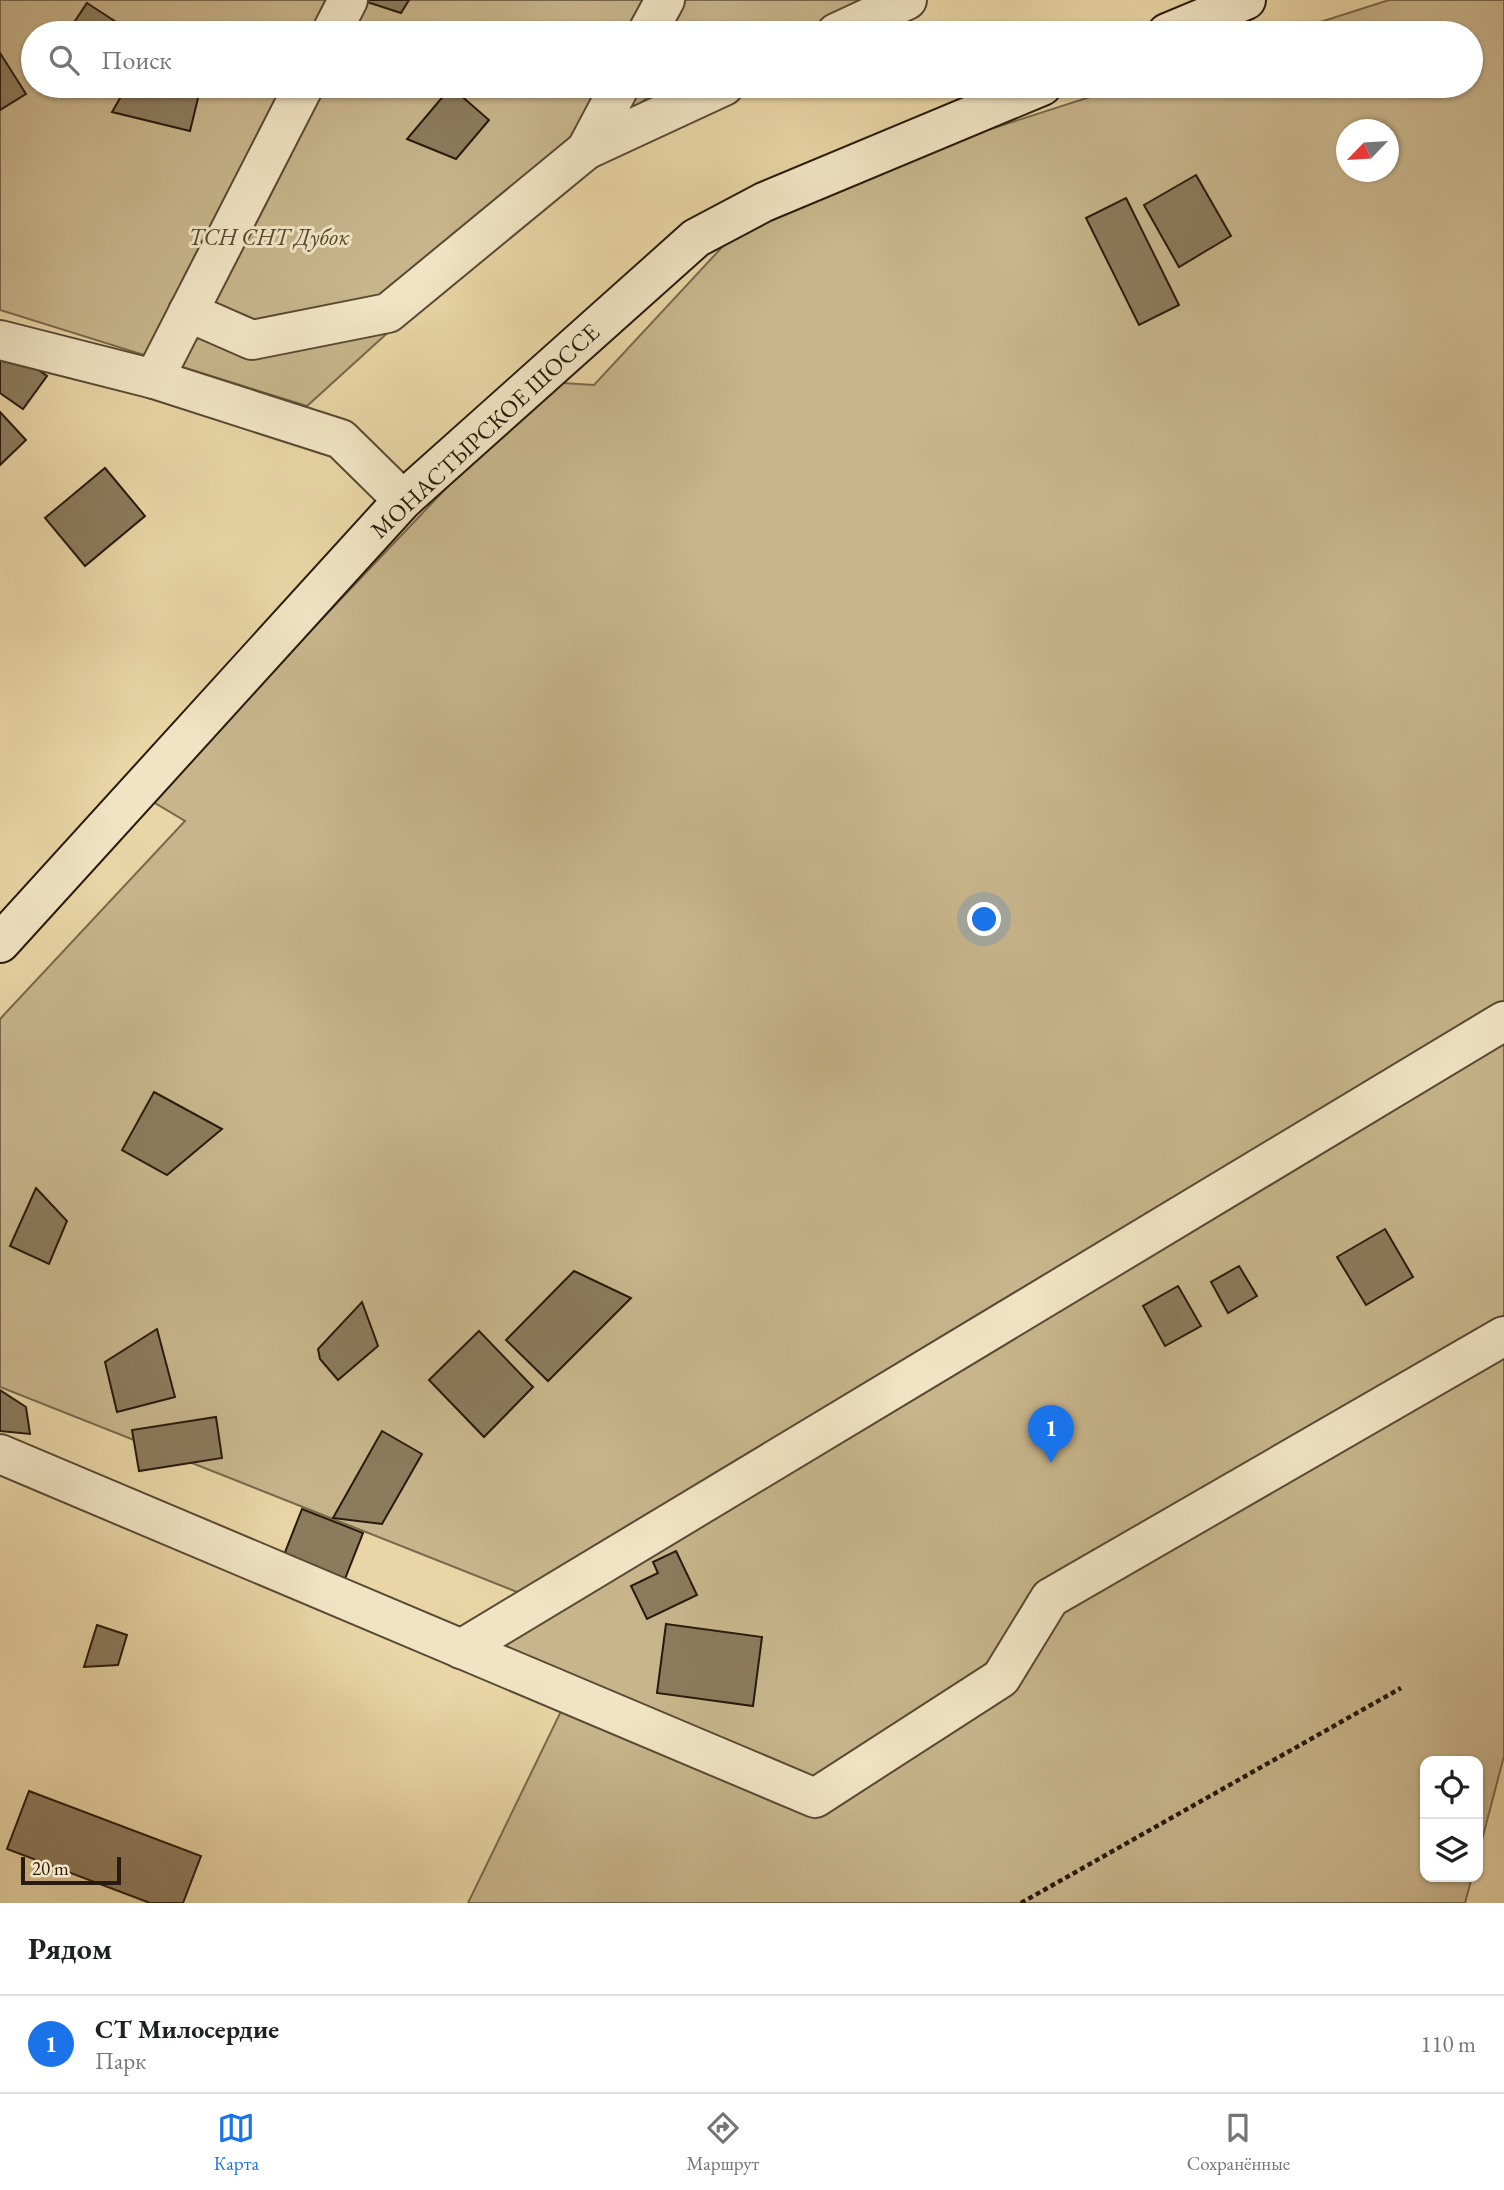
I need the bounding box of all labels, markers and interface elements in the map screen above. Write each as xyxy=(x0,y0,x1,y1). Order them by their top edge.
search box xyxy=(21,21,1483,98)
icon: search xyxy=(45,41,83,79)
text: Поиск xyxy=(101,43,172,77)
north arrow xyxy=(1336,119,1399,182)
park label: ТСН СНТ Дубок xyxy=(188,221,350,252)
street label: МОНАСТЫРСКОЕ ШОССЕ xyxy=(364,316,606,545)
your location xyxy=(967,902,1001,936)
pin: 1 xyxy=(1028,1405,1074,1463)
map controls xyxy=(1420,1756,1483,1882)
button: locate xyxy=(1420,1756,1483,1819)
button: layers xyxy=(1420,1819,1483,1882)
scale bar xyxy=(21,1854,121,1886)
text: 20 m xyxy=(32,1856,69,1881)
text: Рядом xyxy=(28,1929,112,1968)
text: СТ Милосердие xyxy=(95,2012,279,2046)
text: 1 xyxy=(45,2029,57,2059)
text: 110 m xyxy=(1420,2029,1476,2059)
text: Парк xyxy=(95,2046,146,2076)
tab: Карта xyxy=(214,2109,259,2176)
tab: Маршрут xyxy=(686,2109,759,2176)
tab: Сохранённые xyxy=(1187,2109,1290,2176)

